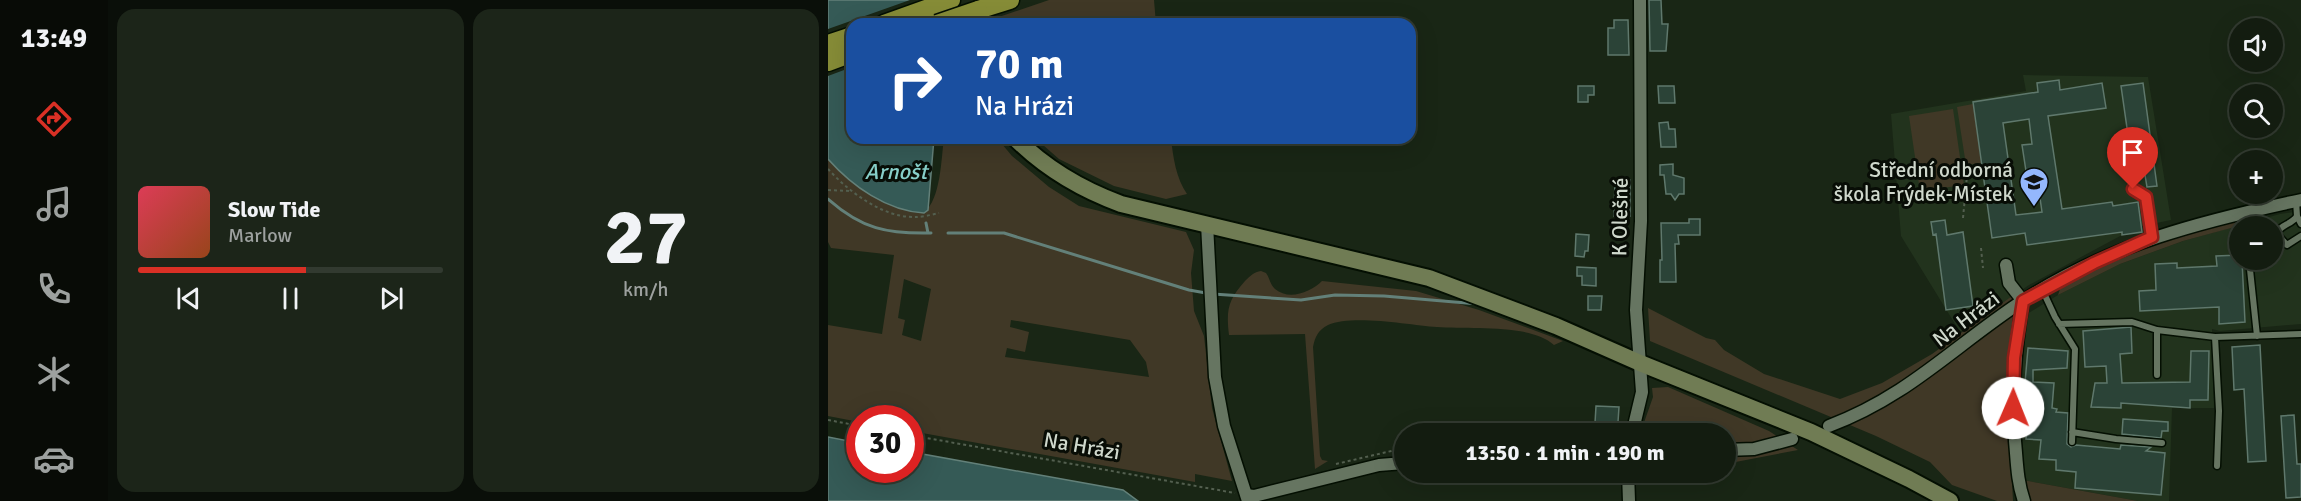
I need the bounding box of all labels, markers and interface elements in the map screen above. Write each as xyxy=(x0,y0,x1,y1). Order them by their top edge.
map controls xyxy=(2229,18,2283,270)
button: sound xyxy=(2229,18,2283,72)
text: 13:49 xyxy=(21,22,87,55)
text: 70 m xyxy=(975,39,1064,90)
icon: right xyxy=(876,42,954,120)
button: search xyxy=(2229,84,2283,138)
text: Na Hrázi xyxy=(975,90,1074,123)
icon: directions xyxy=(33,98,75,140)
pin xyxy=(2107,127,2158,189)
icon: arrive xyxy=(2116,136,2149,169)
button: + xyxy=(2229,150,2283,204)
place label: Střední odborná škola Frýdek-Místek xyxy=(1834,157,2013,207)
water label: Arnošt xyxy=(865,158,929,185)
school or university icon: Střední odborná škola Frýdek-Místek xyxy=(2018,166,2050,208)
street label: K Olešné xyxy=(1606,177,1634,257)
icon: music xyxy=(33,183,75,225)
text: 27 xyxy=(604,190,688,286)
text: Slow Tide xyxy=(228,196,320,223)
button: − xyxy=(2229,216,2283,270)
text: Marlow xyxy=(228,223,292,248)
icon: phone xyxy=(33,268,75,310)
text: km/h xyxy=(623,277,668,302)
icon: previous xyxy=(172,282,205,315)
icon: pause xyxy=(274,282,307,315)
icon: next xyxy=(375,282,408,315)
street label: Na Hrázi xyxy=(1927,285,2005,353)
icon: climate xyxy=(33,353,75,395)
position arrow xyxy=(1981,376,2045,440)
speed limit sign: 30 xyxy=(846,405,924,483)
street label: Na Hrázi xyxy=(1042,427,1122,465)
icon: car xyxy=(33,438,75,480)
text: 13:50 · 1 min · 190 m xyxy=(1465,439,1665,466)

